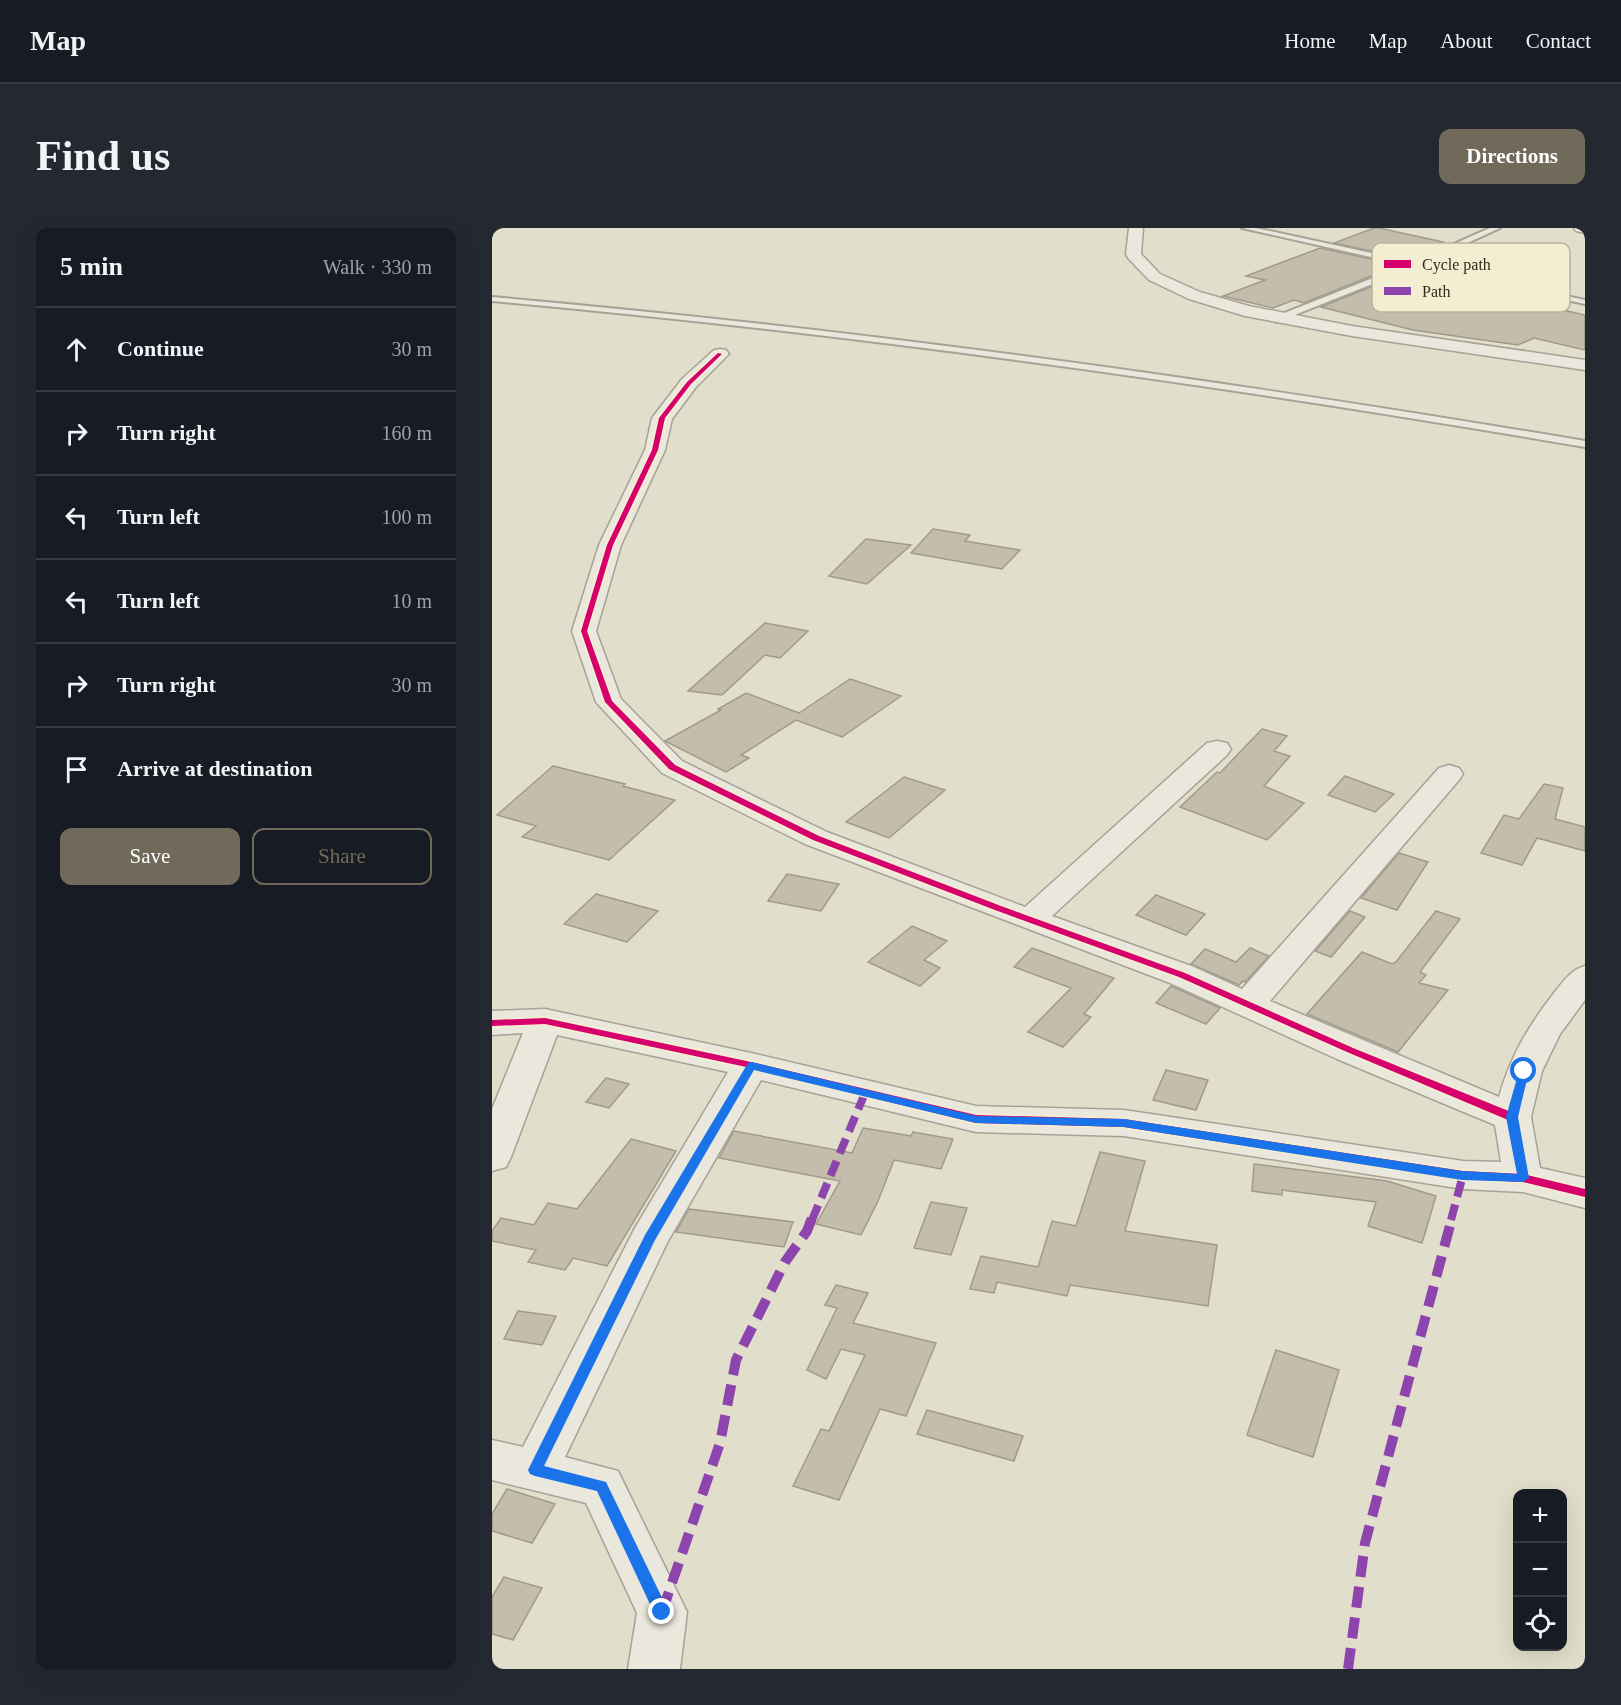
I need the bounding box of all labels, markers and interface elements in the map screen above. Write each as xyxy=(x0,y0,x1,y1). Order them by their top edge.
text: Map xyxy=(30,25,86,56)
text: Home xyxy=(1284,29,1336,53)
text: Map xyxy=(1369,29,1407,53)
text: About xyxy=(1440,29,1493,53)
text: Contact xyxy=(1526,29,1591,53)
button: Directions xyxy=(1439,129,1585,184)
text: Find us xyxy=(36,133,170,179)
legend xyxy=(1372,243,1570,312)
text: 5 min xyxy=(60,252,123,281)
text: Walk · 330 m xyxy=(323,256,432,278)
text: Cycle path xyxy=(1422,256,1491,274)
text: Path xyxy=(1422,283,1450,300)
icon: ahead xyxy=(60,333,93,366)
text: Continue xyxy=(117,336,204,361)
text: 30 m xyxy=(391,338,432,360)
icon: right xyxy=(60,417,93,450)
text: Turn right xyxy=(117,420,216,445)
text: 160 m xyxy=(381,422,432,444)
icon: left xyxy=(60,501,93,534)
text: Turn left xyxy=(117,504,200,529)
text: 100 m xyxy=(381,506,432,528)
icon: left xyxy=(60,585,93,618)
text: Turn left xyxy=(117,588,200,613)
text: 10 m xyxy=(391,590,432,612)
icon: right xyxy=(60,669,93,702)
text: Turn right xyxy=(117,672,216,697)
text: 30 m xyxy=(391,674,432,696)
icon: arrive xyxy=(60,753,93,786)
text: Arrive at destination xyxy=(117,756,313,781)
button: Save xyxy=(60,828,240,885)
button: Share xyxy=(252,828,432,885)
route start xyxy=(1510,1057,1536,1083)
map controls xyxy=(1513,1489,1567,1651)
button: + xyxy=(1513,1489,1567,1543)
button: − xyxy=(1513,1543,1567,1597)
button: locate xyxy=(1513,1597,1567,1651)
route end xyxy=(648,1598,674,1624)

